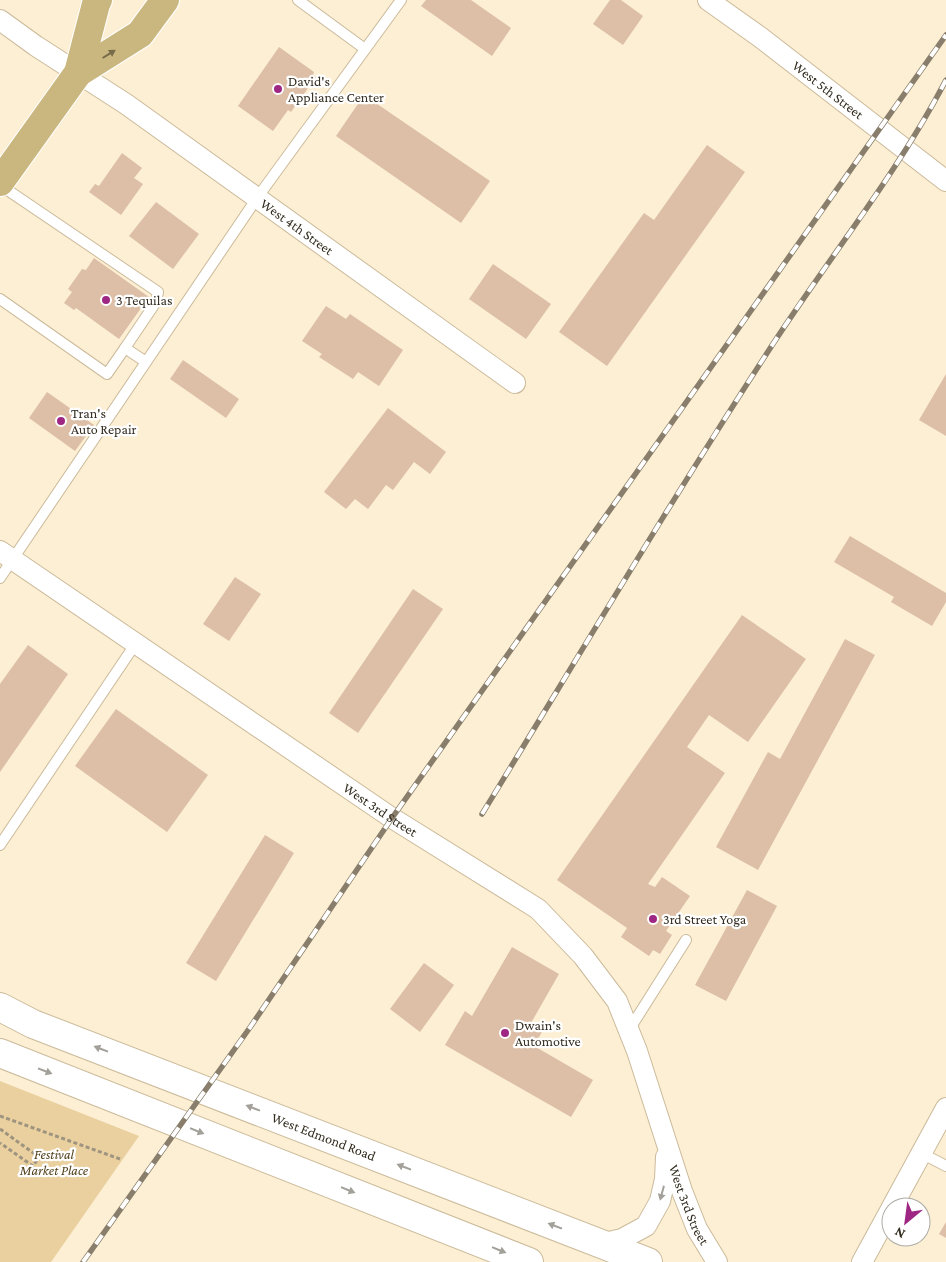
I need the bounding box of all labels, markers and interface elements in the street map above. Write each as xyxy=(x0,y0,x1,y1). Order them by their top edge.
one-way arrow xyxy=(103,49,116,58)
street label: West 5th Street xyxy=(789,57,867,122)
place label: David's Appliance Center xyxy=(288,73,384,105)
marker: David's Appliance Center xyxy=(272,83,284,95)
street label: West 4th Street xyxy=(257,195,337,258)
place label: 3 Tequilas xyxy=(116,292,172,308)
marker: 3 Tequilas xyxy=(100,294,112,306)
place label: Tran's Auto Repair xyxy=(71,405,137,437)
marker: Tran's Auto Repair xyxy=(55,415,67,427)
street label: West 3rd Street xyxy=(340,779,421,840)
place label: 3rd Street Yoga xyxy=(663,911,747,927)
marker: 3rd Street Yoga xyxy=(647,913,659,925)
place label: Dwain's Automotive xyxy=(515,1017,581,1049)
marker: Dwain's Automotive xyxy=(499,1027,511,1039)
one-way arrow xyxy=(93,1045,108,1053)
one-way arrow xyxy=(38,1068,53,1075)
one-way arrow xyxy=(245,1104,260,1111)
street label: West Edmond Road xyxy=(270,1109,379,1164)
one-way arrow xyxy=(189,1128,204,1135)
park label: Festival Market Place xyxy=(19,1146,89,1178)
street label: West 3rd Street xyxy=(666,1162,713,1248)
one-way arrow xyxy=(396,1163,411,1171)
one-way arrow xyxy=(657,1185,665,1200)
one-way arrow xyxy=(341,1187,355,1195)
north arrow xyxy=(881,1197,931,1247)
one-way arrow xyxy=(547,1222,562,1230)
text: N xyxy=(891,1224,908,1243)
one-way arrow xyxy=(492,1246,507,1254)

